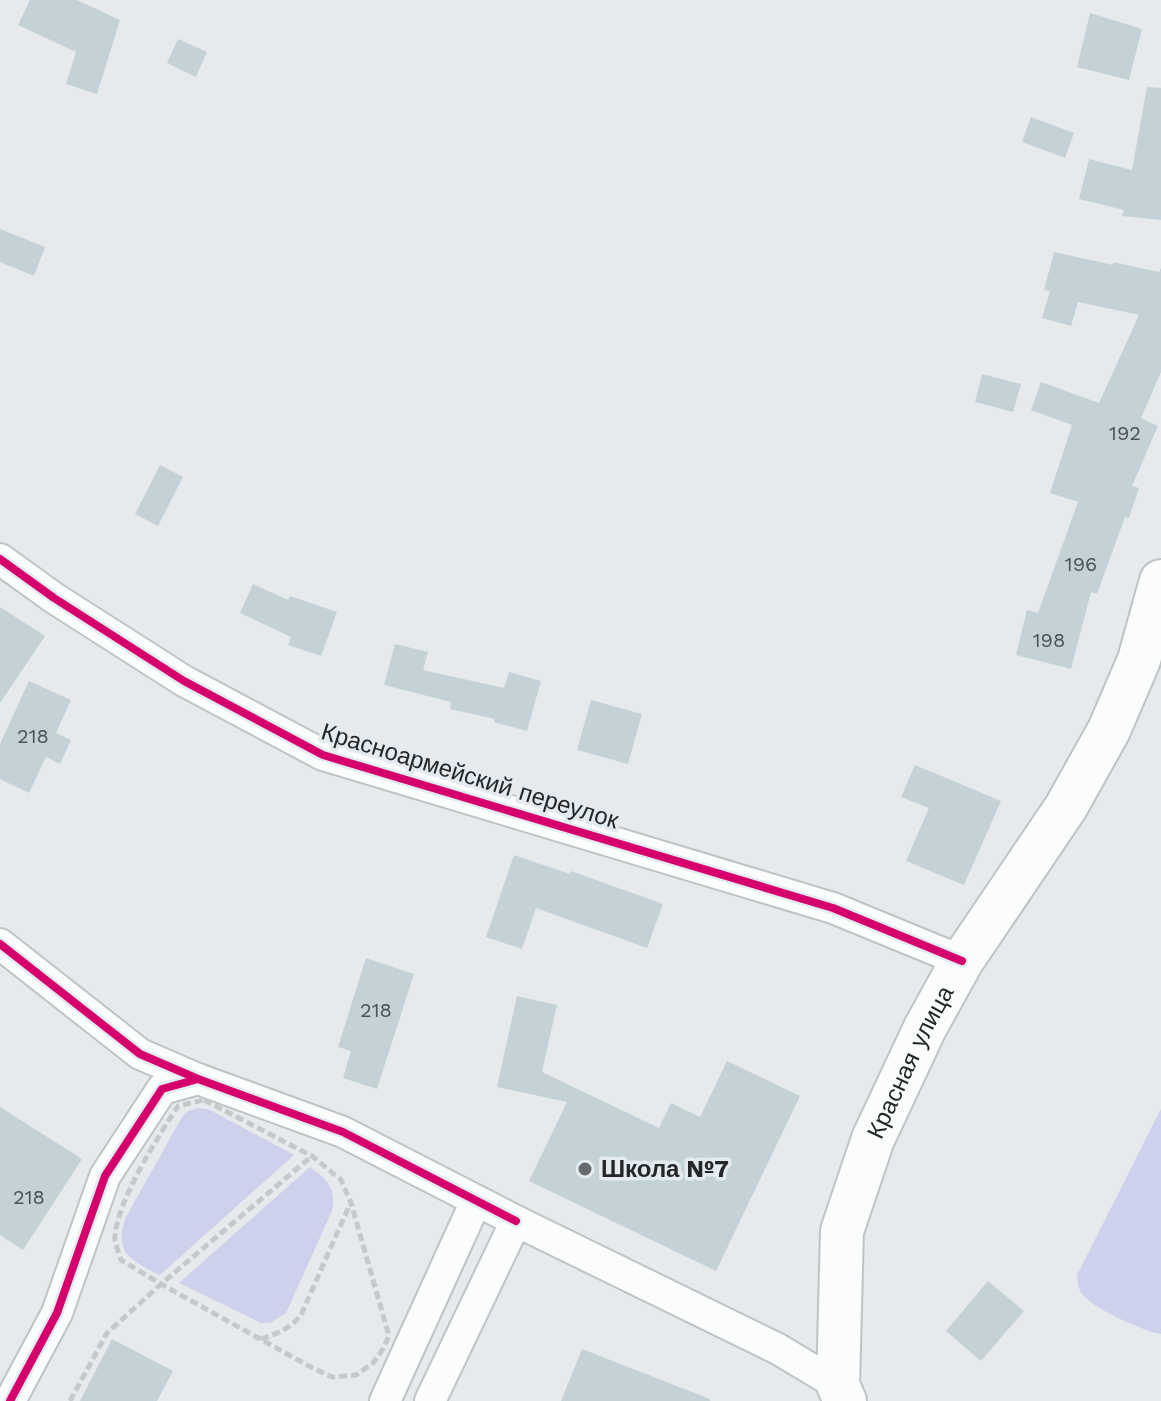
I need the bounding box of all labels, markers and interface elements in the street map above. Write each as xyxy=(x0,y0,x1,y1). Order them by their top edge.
house number: 192 xyxy=(1109,421,1141,445)
house number: 196 xyxy=(1065,552,1097,576)
house number: 198 xyxy=(1033,628,1065,652)
street label: Красноармейский переулок xyxy=(318,717,622,835)
house number: 218 xyxy=(17,724,49,748)
street label: Красная улица xyxy=(861,980,960,1143)
house number: 218 xyxy=(360,998,392,1022)
place label: Школа №7 xyxy=(601,1155,729,1183)
marker: Школа №7 xyxy=(576,1160,594,1178)
house number: 218 xyxy=(13,1185,45,1209)

